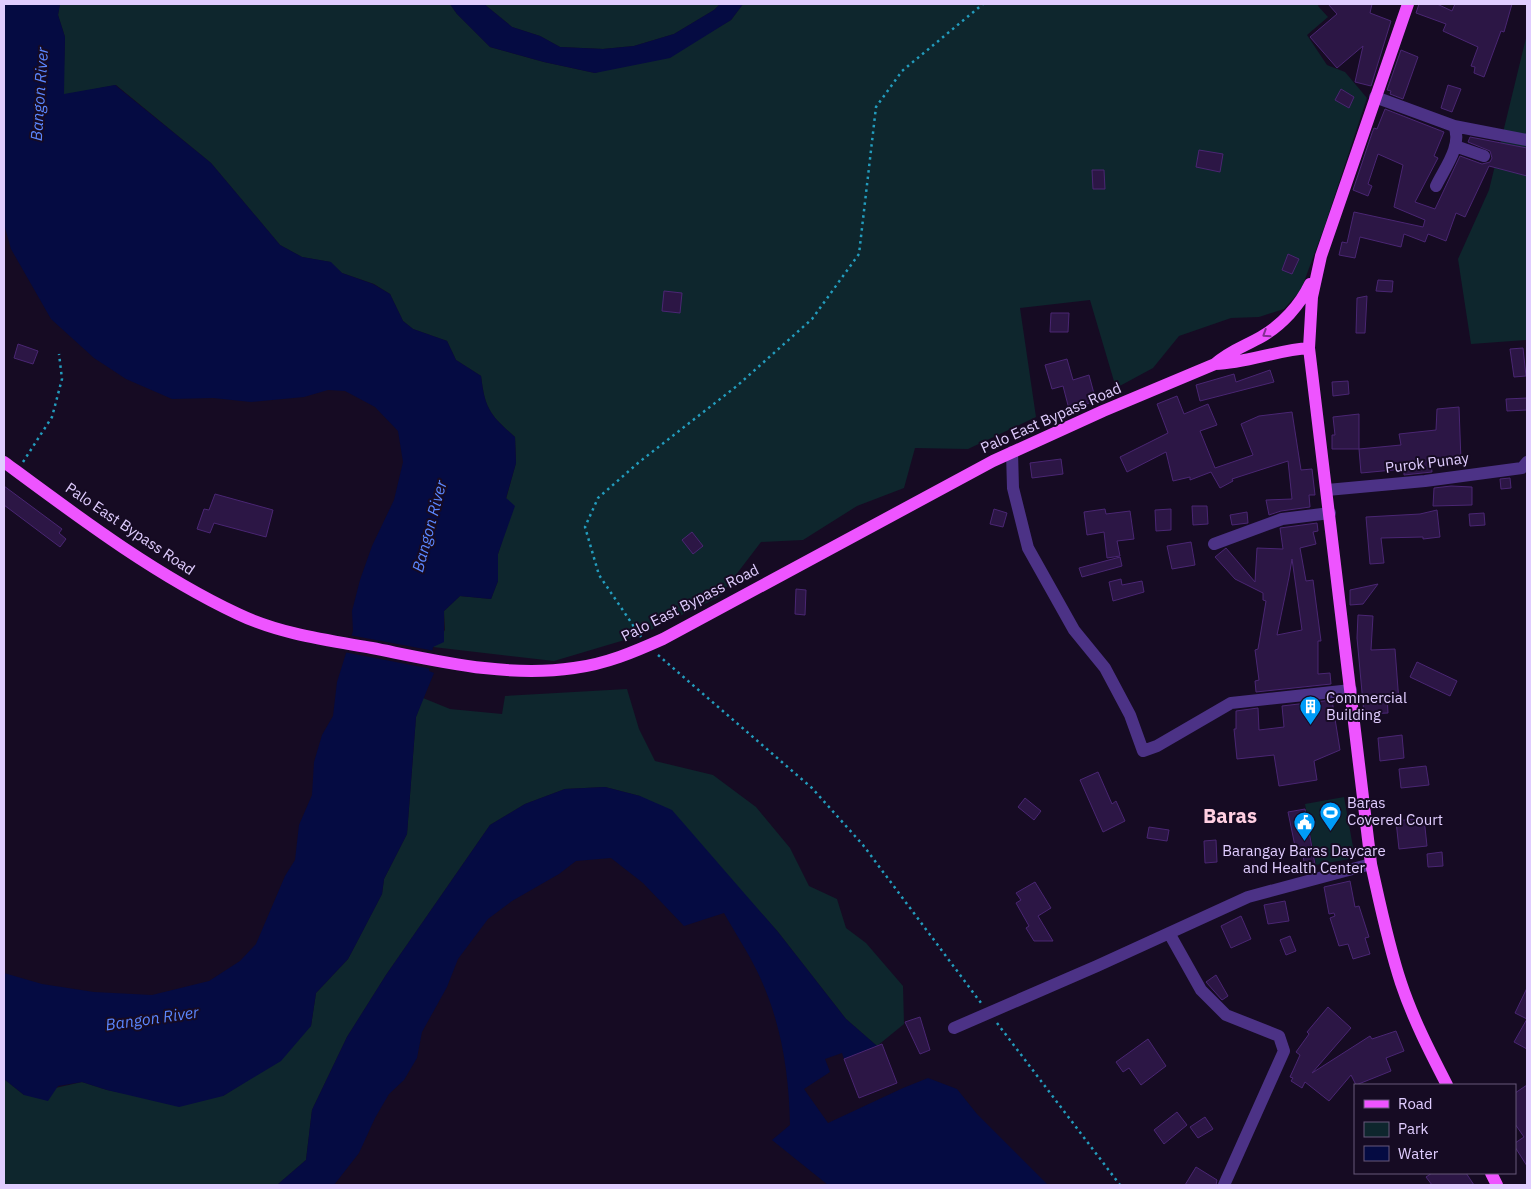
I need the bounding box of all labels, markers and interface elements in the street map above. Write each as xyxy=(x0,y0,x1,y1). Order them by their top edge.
water label: Bangon River xyxy=(26,45,52,142)
one-way arrow xyxy=(1262,328,1272,337)
street label: Palo East Bypass Road xyxy=(977,378,1124,457)
street label: Purok Punay xyxy=(1384,448,1471,477)
water label: Bangon River xyxy=(407,477,451,574)
street label: Palo East Bypass Road xyxy=(62,478,199,579)
street label: Palo East Bypass Road xyxy=(618,560,762,646)
place label: Commercial Building xyxy=(1326,688,1407,724)
building icon: Commercial Building xyxy=(1298,695,1322,726)
place label: Baras Covered Court xyxy=(1347,793,1443,829)
sports icon: Baras Covered Court xyxy=(1319,800,1343,831)
district label: Baras xyxy=(1203,802,1257,829)
public building icon: Barangay Baras Daycare and Health Center xyxy=(1292,811,1316,842)
place label: Barangay Baras Daycare and Health Center xyxy=(1222,841,1386,877)
water label: Bangon River xyxy=(104,1001,201,1034)
legend xyxy=(1354,1084,1516,1174)
text: Road xyxy=(1398,1094,1433,1113)
text: Park xyxy=(1398,1119,1428,1138)
text: Water xyxy=(1398,1144,1439,1163)

